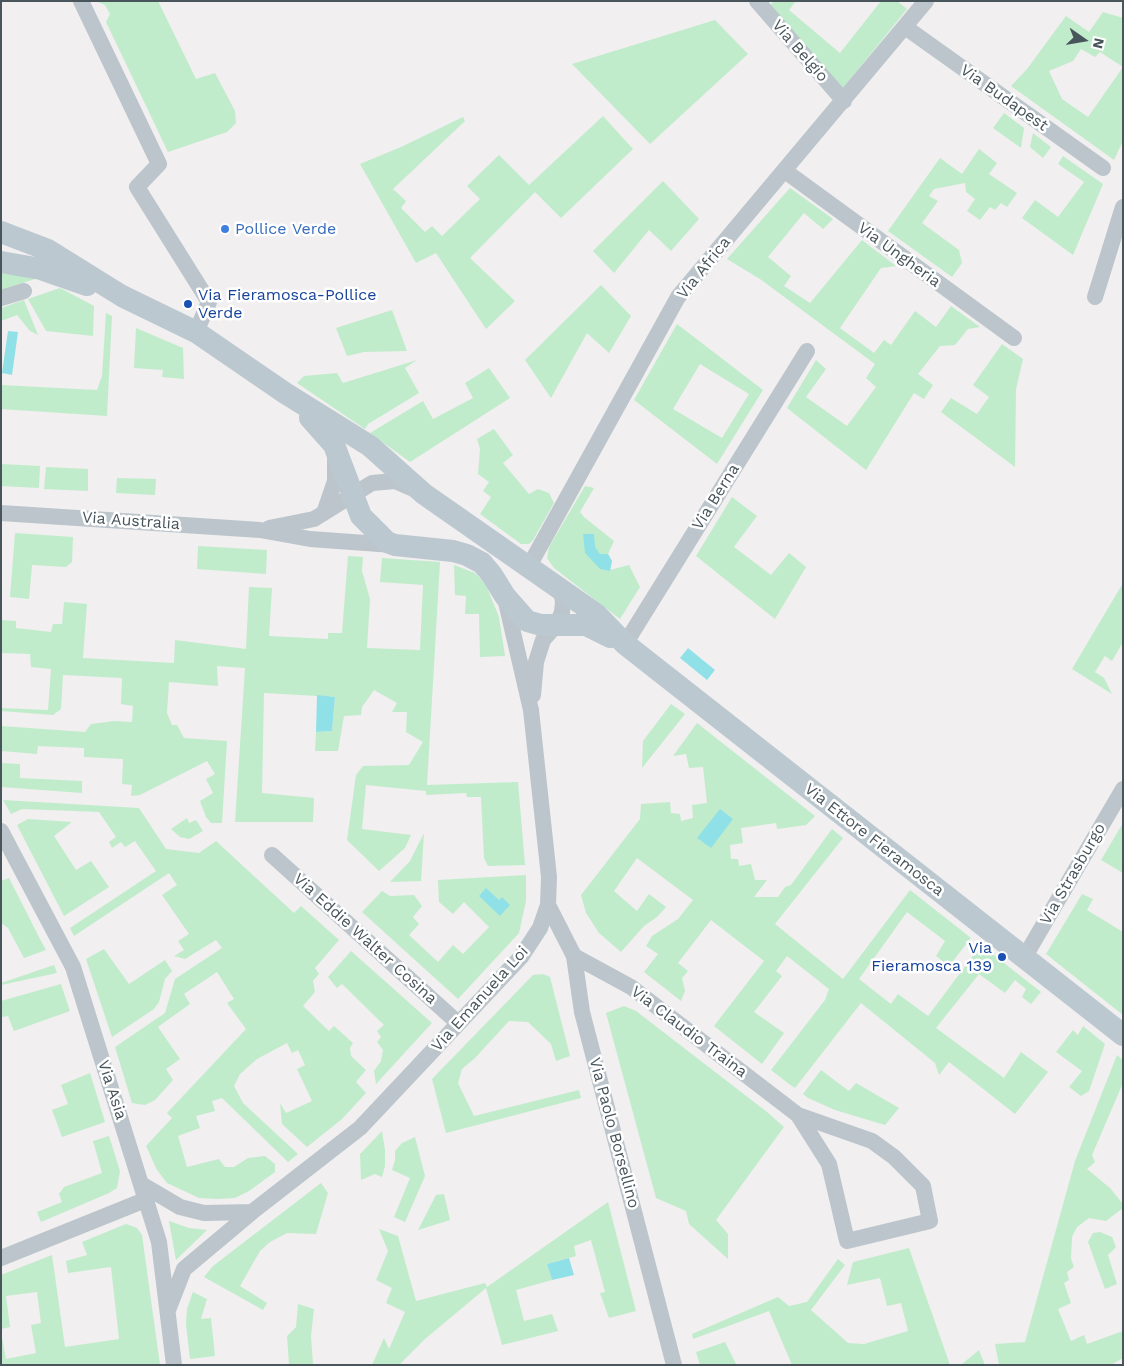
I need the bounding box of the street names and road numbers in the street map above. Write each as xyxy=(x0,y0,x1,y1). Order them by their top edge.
street label: Via Belgio xyxy=(768,16,832,86)
street label: Via Budapest xyxy=(956,61,1052,135)
street label: Via Ungheria xyxy=(854,218,944,292)
street label: Via Africa xyxy=(673,233,735,303)
street label: Via Berna xyxy=(688,460,744,534)
street label: Via Australia xyxy=(81,508,181,534)
street label: Via Ettore Fieramosca xyxy=(800,780,948,900)
street label: Via Strasburgo xyxy=(1036,820,1110,928)
street label: Via Eddie Walter Cosina xyxy=(289,869,441,1009)
street label: Via Emanuela Loi xyxy=(428,942,532,1056)
street label: Via Claudio Traina xyxy=(627,982,751,1082)
street label: Via Paolo Borsellino xyxy=(585,1056,643,1210)
street label: Via Asia xyxy=(93,1058,131,1122)

